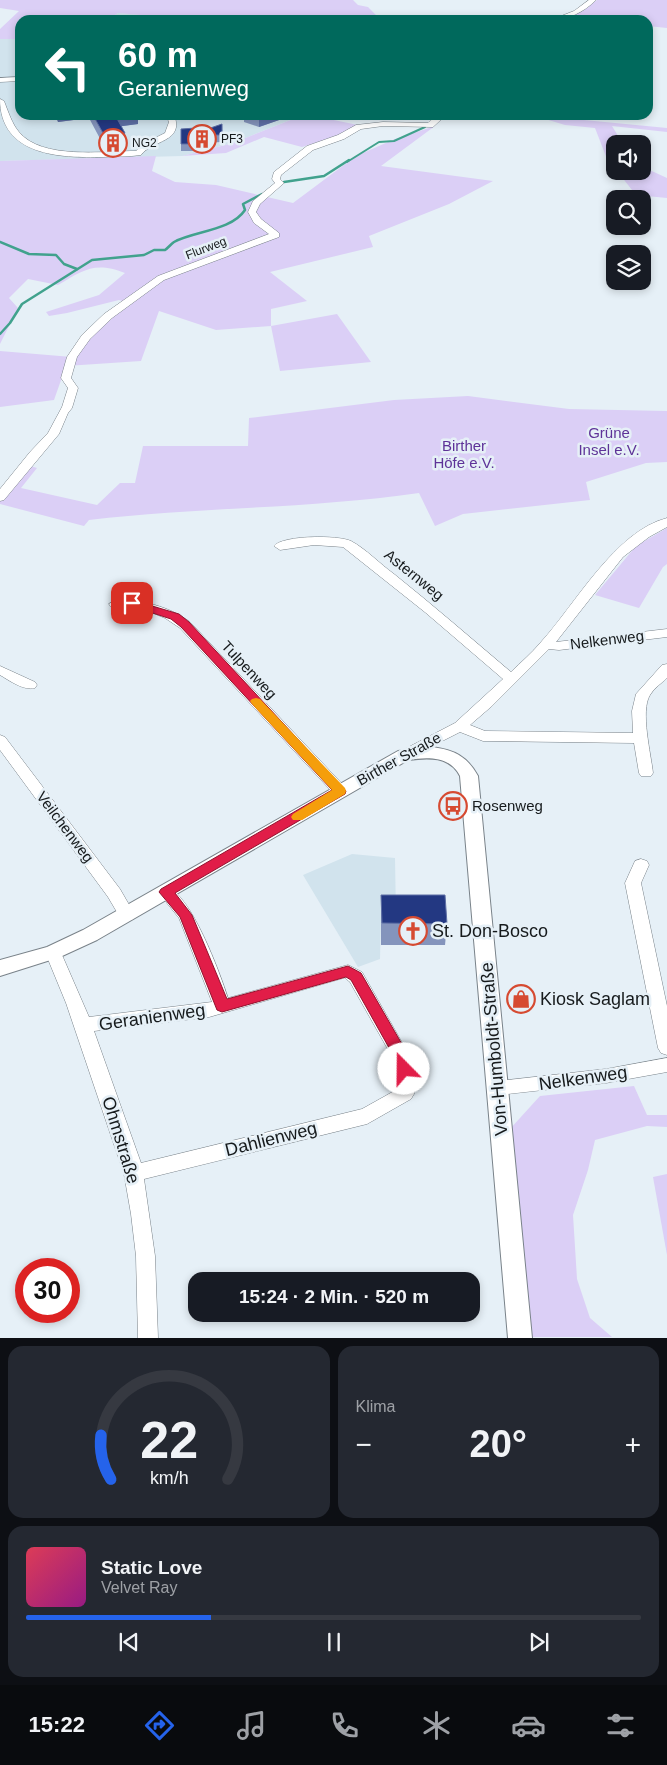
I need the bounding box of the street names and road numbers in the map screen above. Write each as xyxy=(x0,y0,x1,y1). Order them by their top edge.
street label: Flurweg xyxy=(184,234,228,262)
street label: Asternweg xyxy=(381,546,447,604)
street label: Nelkenweg xyxy=(569,627,645,652)
street label: Tulpenweg xyxy=(218,637,280,702)
street label: Birther Straße xyxy=(354,728,444,789)
street label: Veilchenweg xyxy=(33,788,98,865)
street label: Von-Humboldt-Straße xyxy=(476,961,512,1137)
street label: Geranienweg xyxy=(98,1000,206,1034)
street label: Nelkenweg xyxy=(538,1062,628,1094)
street label: Ohmstraße xyxy=(98,1094,144,1186)
street label: Dahlienweg xyxy=(223,1118,319,1160)

